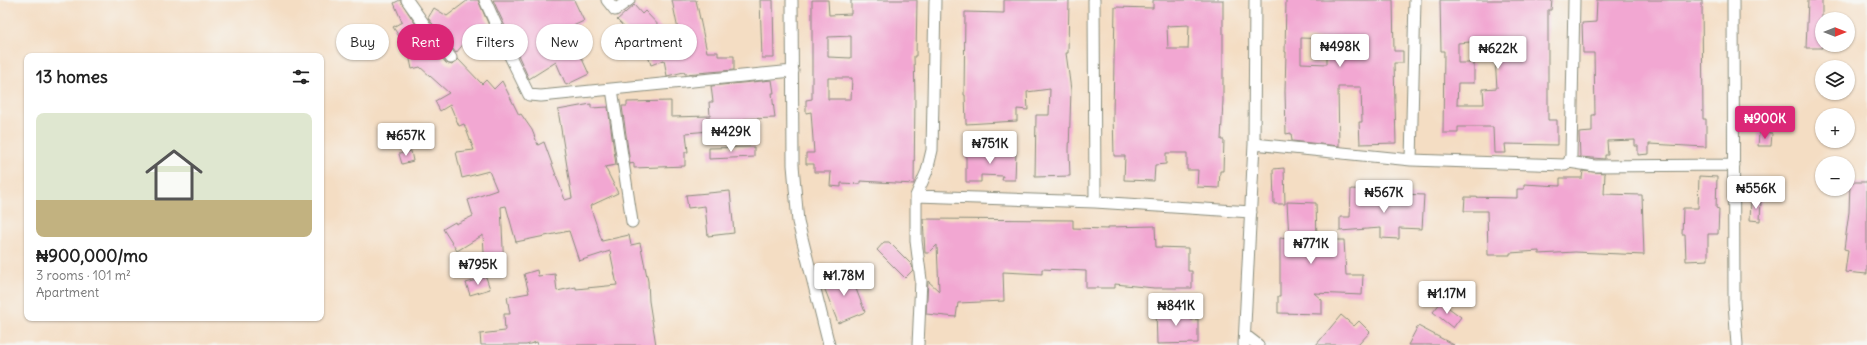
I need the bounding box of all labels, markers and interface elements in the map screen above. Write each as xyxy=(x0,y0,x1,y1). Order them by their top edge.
north arrow xyxy=(1815,12,1855,52)
map controls xyxy=(1815,12,1855,196)
chip: Buy xyxy=(336,24,389,60)
chip: Rent xyxy=(397,24,454,60)
chip: Filters xyxy=(462,24,528,60)
chip: New xyxy=(536,24,593,60)
chip: Apartment xyxy=(601,24,697,60)
pin: ₦498K xyxy=(1312,34,1368,68)
pin: ₦622K xyxy=(1470,36,1526,70)
text: ₦498K xyxy=(1320,38,1360,55)
text: ₦622K xyxy=(1478,40,1518,57)
button: layers xyxy=(1815,60,1855,100)
text: 13 homes xyxy=(36,66,108,88)
icon: filters xyxy=(290,66,312,88)
pin: ₦900K xyxy=(1737,106,1793,140)
button: + xyxy=(1815,108,1855,148)
text: ₦900K xyxy=(1744,110,1786,127)
pin: ₦429K xyxy=(703,119,759,153)
pin: ₦657K xyxy=(378,123,434,157)
text: ₦429K xyxy=(711,123,751,140)
text: ₦657K xyxy=(387,127,425,144)
pin: ₦751K xyxy=(962,131,1018,165)
text: ₦751K xyxy=(972,135,1008,152)
icon: home xyxy=(138,139,210,211)
button: − xyxy=(1815,156,1855,196)
pin: ₦556K xyxy=(1728,176,1784,210)
pin: ₦567K xyxy=(1356,180,1412,214)
text: ₦556K xyxy=(1736,180,1776,197)
text: ₦567K xyxy=(1365,184,1403,201)
pin: ₦771K xyxy=(1283,231,1339,265)
text: ₦771K xyxy=(1293,235,1329,252)
text: ₦900,000/mo xyxy=(36,245,148,267)
pin: ₦795K xyxy=(450,252,506,286)
text: ₦795K xyxy=(459,256,497,273)
pin: ₦1.78M xyxy=(811,263,877,297)
text: 3 rooms · 101 m² xyxy=(36,267,131,284)
text: ₦1.78M xyxy=(823,267,865,284)
pin: ₦1.17M xyxy=(1414,281,1480,315)
text: Apartment xyxy=(36,284,99,301)
text: ₦1.17M xyxy=(1428,285,1466,302)
pin: ₦841K xyxy=(1148,293,1204,327)
text: ₦841K xyxy=(1157,297,1195,314)

